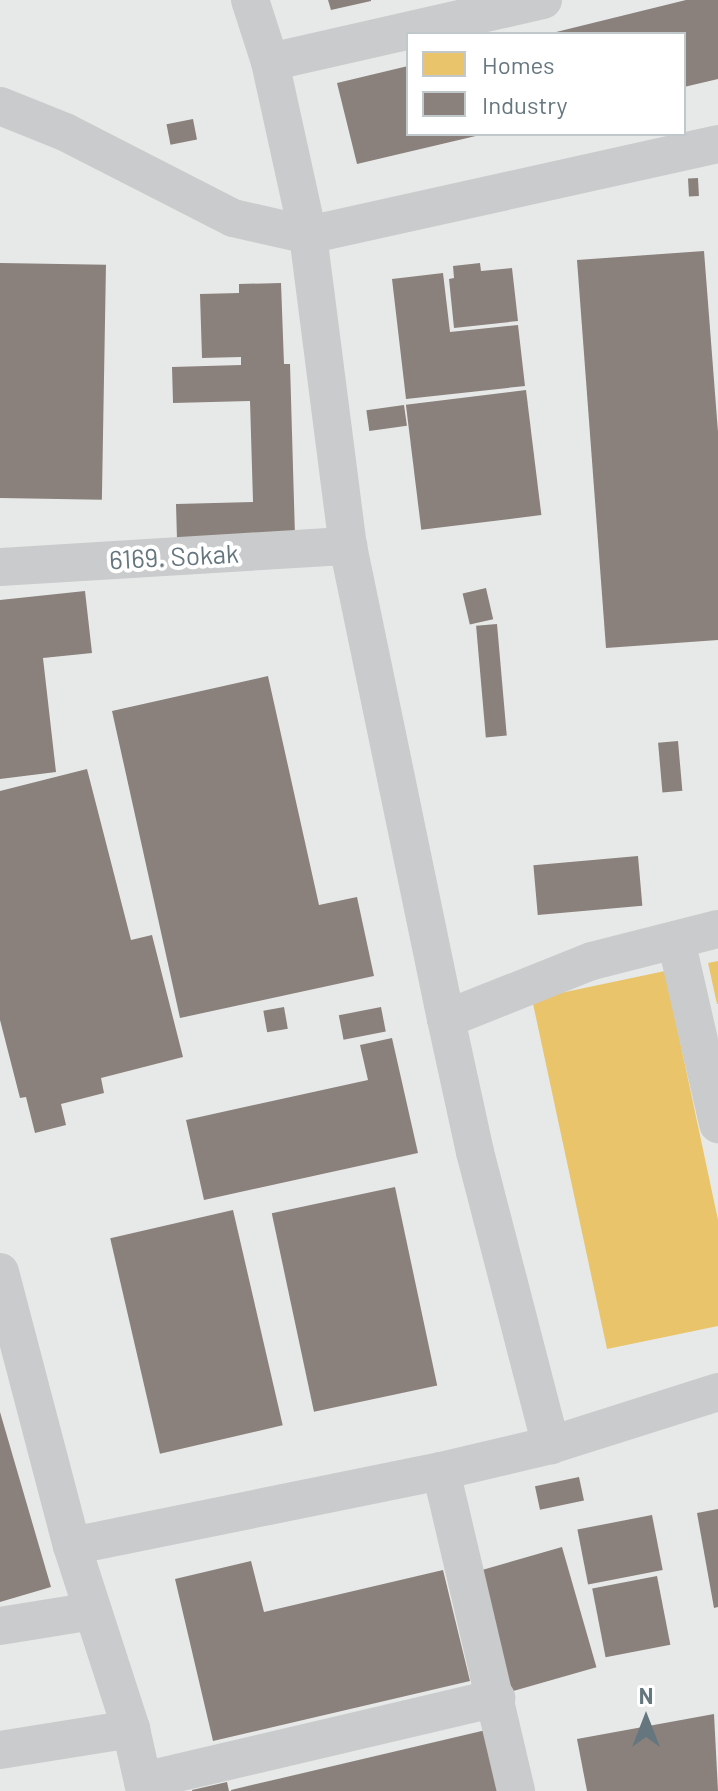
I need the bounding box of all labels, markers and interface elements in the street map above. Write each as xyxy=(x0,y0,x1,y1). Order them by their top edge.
legend xyxy=(406,32,686,136)
text: Homes xyxy=(482,50,555,79)
text: Industry xyxy=(482,90,568,119)
street label: 6169. Sokak xyxy=(108,537,240,575)
north arrow xyxy=(606,1679,686,1759)
text: N xyxy=(639,1682,653,1708)

